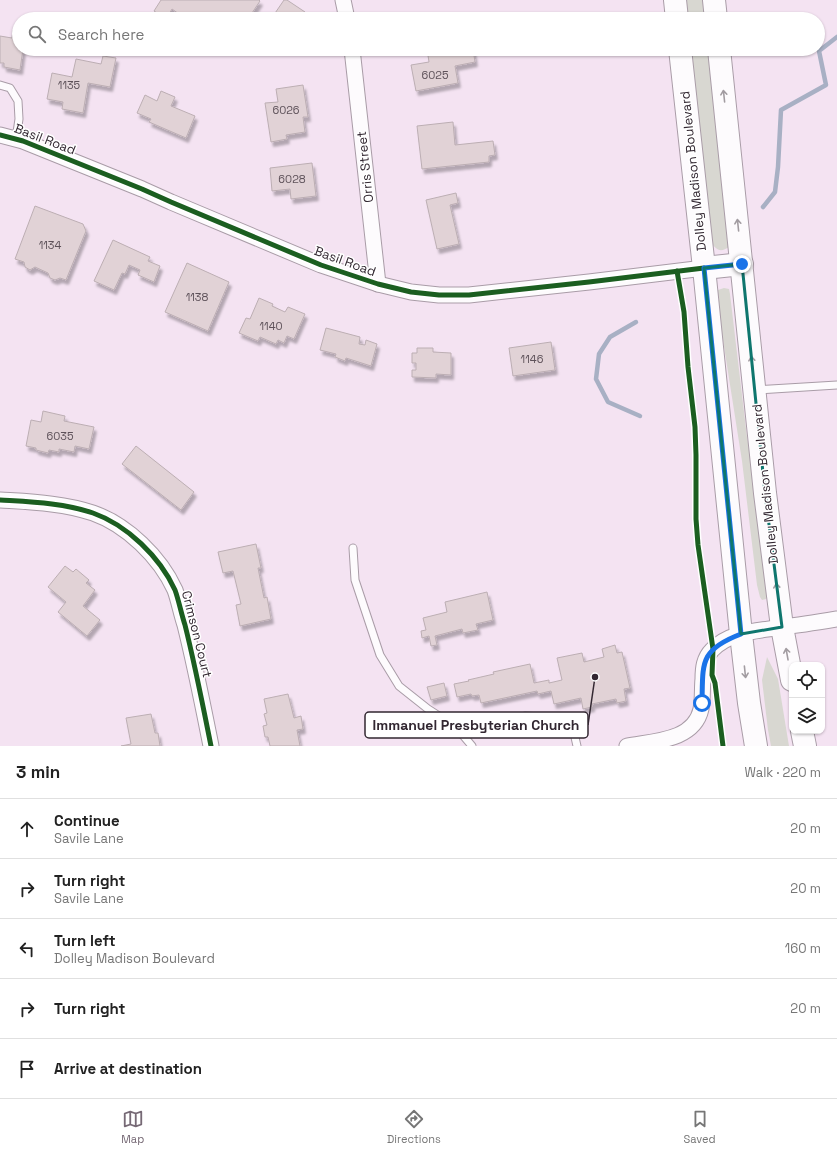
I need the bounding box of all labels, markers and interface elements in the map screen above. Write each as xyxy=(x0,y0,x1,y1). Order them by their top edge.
search box xyxy=(12,12,825,56)
icon: search xyxy=(26,23,48,45)
text: Search here xyxy=(58,25,144,44)
house number: 6025 xyxy=(421,68,449,82)
house number: 1135 xyxy=(58,78,81,92)
street label: Dolley Madison Boulevard xyxy=(676,90,710,252)
one-way arrow xyxy=(721,90,728,103)
house number: 6026 xyxy=(272,103,300,117)
street label: Basil Road xyxy=(12,120,78,158)
street label: Orris Street xyxy=(353,130,377,203)
house number: 6028 xyxy=(278,172,306,186)
one-way arrow xyxy=(734,219,742,232)
house number: 1134 xyxy=(39,238,61,252)
street label: Basil Road xyxy=(312,242,378,280)
route end xyxy=(733,255,751,273)
house number: 1138 xyxy=(186,290,208,304)
house number: 1140 xyxy=(259,319,283,333)
house number: 1146 xyxy=(521,352,544,366)
one-way arrow xyxy=(748,356,755,369)
street label: Dolley Madison Boulevard xyxy=(748,403,782,565)
house number: 6035 xyxy=(46,429,74,443)
one-way arrow xyxy=(773,583,781,596)
street label: Crimson Court xyxy=(178,589,216,679)
one-way arrow xyxy=(783,648,791,661)
map controls xyxy=(789,662,825,734)
button: locate xyxy=(789,662,825,698)
one-way arrow xyxy=(741,665,749,678)
route start xyxy=(693,694,711,712)
button: layers xyxy=(789,698,825,734)
callout: Immanuel Presbyterian Church xyxy=(365,712,588,738)
text: Immanuel Presbyterian Church xyxy=(373,716,579,734)
text: 3 min xyxy=(16,761,60,783)
text: Walk · 220 m xyxy=(744,764,821,781)
text: Continue xyxy=(54,811,120,830)
icon: ahead xyxy=(16,818,38,840)
text: 20 m xyxy=(790,820,821,837)
text: Savile Lane xyxy=(54,830,124,847)
text: Turn right xyxy=(54,871,125,890)
icon: right xyxy=(16,878,38,900)
text: 20 m xyxy=(790,880,821,897)
text: Savile Lane xyxy=(54,890,124,907)
text: Turn left xyxy=(54,931,116,950)
icon: left xyxy=(16,938,38,960)
text: 160 m xyxy=(785,940,821,957)
text: Dolley Madison Boulevard xyxy=(54,950,215,967)
icon: right xyxy=(16,998,38,1020)
text: Turn right xyxy=(54,999,125,1018)
text: 20 m xyxy=(790,1000,821,1017)
icon: arrive xyxy=(16,1058,38,1080)
text: Arrive at destination xyxy=(54,1059,202,1078)
tab: Map xyxy=(121,1108,144,1146)
tab: Directions xyxy=(387,1108,441,1146)
tab: Saved xyxy=(684,1108,716,1146)

